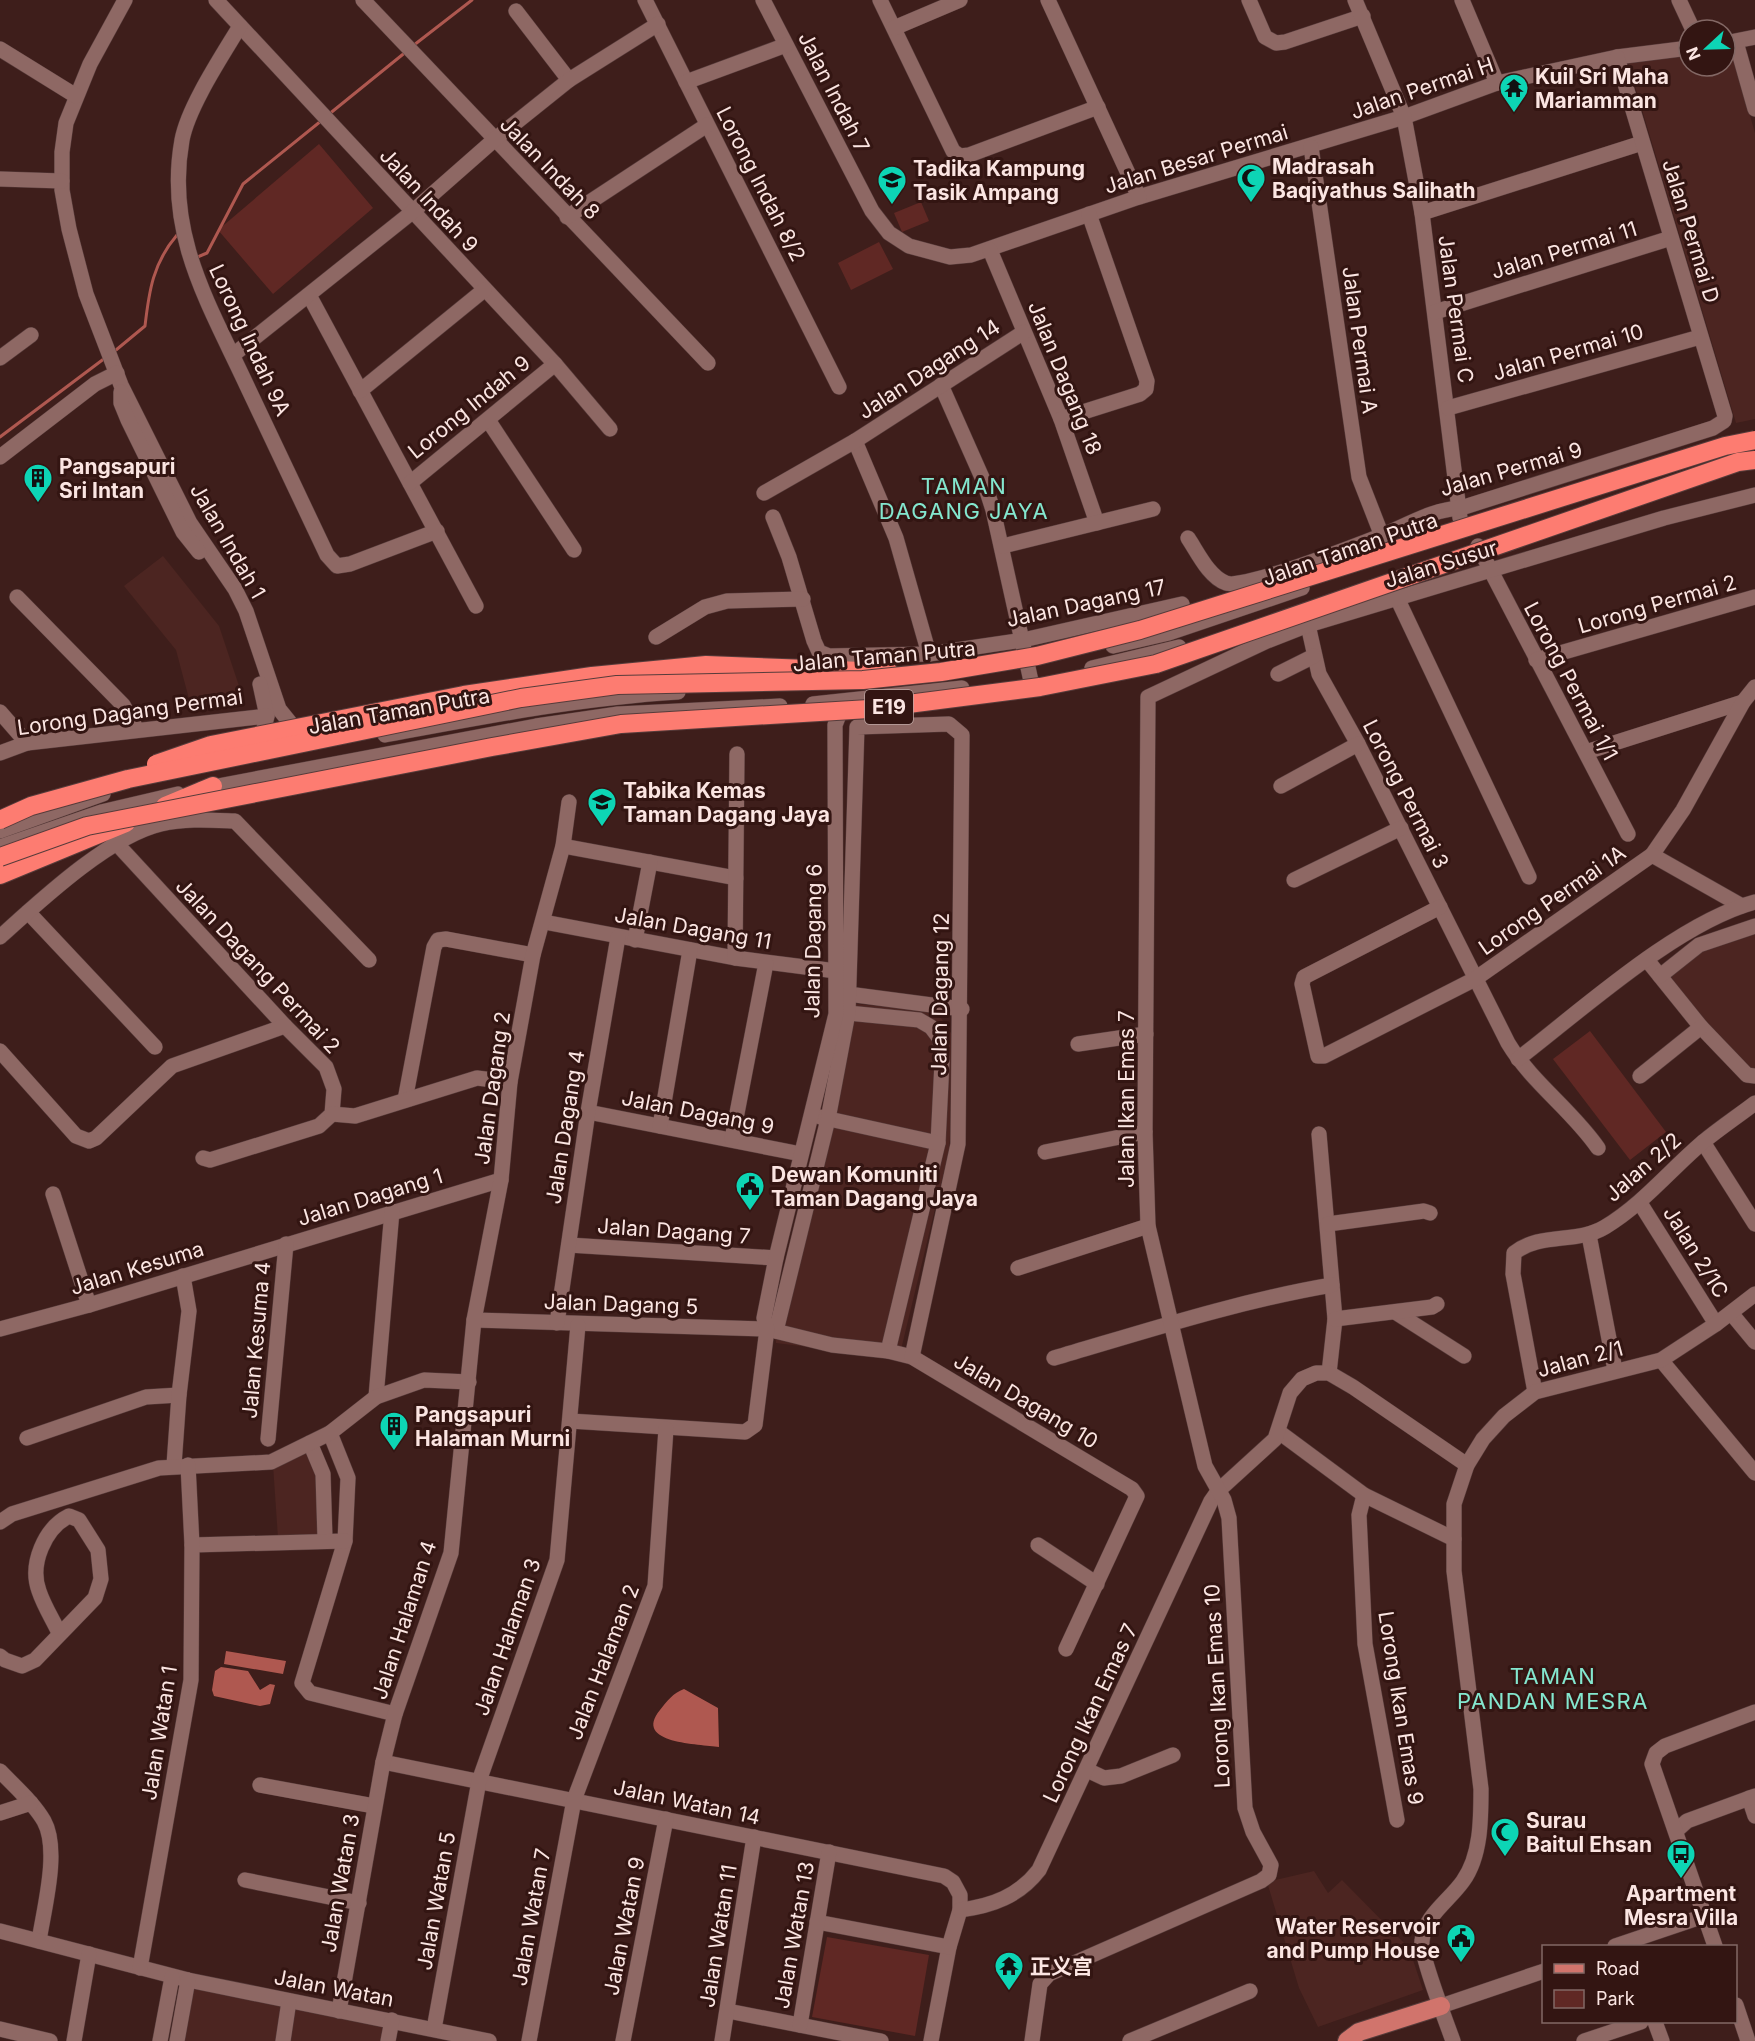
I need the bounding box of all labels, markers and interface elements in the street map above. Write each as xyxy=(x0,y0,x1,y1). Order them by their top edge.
north arrow xyxy=(1677,18,1737,78)
street label: Jalan Indah 7 xyxy=(793,28,875,156)
text: N xyxy=(1682,44,1705,63)
street label: Jalan Permai H xyxy=(1347,52,1497,124)
place label: Kuil Sri Maha Mariamman xyxy=(1535,64,1669,113)
temple icon: Kuil Sri Maha Mariamman xyxy=(1498,72,1530,114)
street label: Lorong Indah 8/2 xyxy=(711,102,811,266)
street label: Jalan Indah 8 xyxy=(495,111,605,225)
street label: Jalan Besar Permai xyxy=(1101,119,1291,199)
street label: Jalan Indah 9 xyxy=(374,143,484,257)
place label: Madrasah Baqiyathus Salihath xyxy=(1272,154,1476,203)
place label: Tadika Kampung Tasik Ampang xyxy=(913,156,1085,205)
street label: Jalan Permai D xyxy=(1657,156,1725,306)
mosque icon: Madrasah Baqiyathus Salihath xyxy=(1235,162,1267,204)
school or university icon: Tadika Kampung Tasik Ampang xyxy=(876,164,908,206)
street label: Jalan Permai 11 xyxy=(1488,216,1640,284)
street label: Jalan Permai C xyxy=(1433,233,1479,385)
street label: Lorong Indah 9A xyxy=(204,260,296,420)
street label: Jalan Permai A xyxy=(1337,265,1383,415)
street label: Jalan Dagang 18 xyxy=(1023,298,1107,458)
street label: Jalan Dagang 14 xyxy=(853,314,1005,424)
street label: Jalan Permai 10 xyxy=(1490,319,1646,385)
street label: Lorong Indah 9 xyxy=(403,350,535,464)
street label: Jalan Permai 9 xyxy=(1437,437,1585,501)
place label: Pangsapuri Sri Intan xyxy=(59,454,176,503)
building icon: Pangsapuri Sri Intan xyxy=(22,462,54,504)
district label: TAMAN DAGANG JAYA xyxy=(879,473,1049,524)
street label: Jalan Indah 1 xyxy=(185,479,271,603)
street label: Jalan Taman Putra xyxy=(1259,507,1441,591)
street label: Jalan Susur xyxy=(1382,535,1500,593)
street label: Lorong Permai 2 xyxy=(1575,569,1739,639)
street label: Jalan Dagang 17 xyxy=(1004,574,1168,632)
street label: Lorong Permai 1/1 xyxy=(1519,598,1623,764)
street label: Jalan Taman Putra xyxy=(791,636,977,676)
street label: Jalan Taman Putra xyxy=(306,683,492,739)
street label: Lorong Dagang Permai xyxy=(16,684,244,740)
road number: E19 xyxy=(865,690,913,724)
street label: Lorong Permai 3 xyxy=(1358,715,1454,873)
place label: Tabika Kemas Taman Dagang Jaya xyxy=(623,778,830,827)
school or university icon: Tabika Kemas Taman Dagang Jaya xyxy=(586,786,618,828)
street label: Lorong Permai 1A xyxy=(1474,840,1630,960)
street label: Jalan Dagang 6 xyxy=(799,863,827,1019)
street label: Jalan Dagang Permai 2 xyxy=(171,874,345,1058)
street label: Jalan Dagang 11 xyxy=(613,902,773,954)
street label: Jalan Dagang 12 xyxy=(926,912,954,1076)
street label: Jalan Dagang 2 xyxy=(469,1010,515,1166)
street label: Jalan Ikan Emas 7 xyxy=(1114,1010,1139,1188)
street label: Jalan Dagang 4 xyxy=(541,1048,589,1206)
street label: Jalan Dagang 9 xyxy=(620,1085,776,1139)
street label: Jalan 2/2 xyxy=(1600,1127,1686,1207)
place label: Dewan Komuniti Taman Dagang Jaya xyxy=(771,1162,978,1211)
street label: Jalan Dagang 1 xyxy=(294,1163,446,1231)
public building icon: Dewan Komuniti Taman Dagang Jaya xyxy=(734,1170,766,1212)
street label: Jalan 2/1C xyxy=(1658,1202,1734,1302)
street label: Jalan Dagang 7 xyxy=(596,1213,752,1249)
street label: Jalan Kesuma xyxy=(67,1236,207,1300)
street label: Jalan Kesuma 4 xyxy=(237,1260,275,1420)
street label: Jalan Dagang 5 xyxy=(543,1289,699,1319)
street label: Jalan 2/1 xyxy=(1534,1336,1626,1382)
street label: Jalan Dagang 10 xyxy=(949,1348,1103,1454)
place label: Pangsapuri Halaman Murni xyxy=(415,1402,570,1451)
building icon: Pangsapuri Halaman Murni xyxy=(378,1410,410,1452)
street label: Jalan Halaman 4 xyxy=(367,1538,441,1702)
street label: Jalan Halaman 3 xyxy=(468,1555,546,1719)
street label: Jalan Halaman 2 xyxy=(562,1581,644,1743)
street label: Lorong Ikan Emas 10 xyxy=(1199,1583,1235,1789)
street label: Lorong Ikan Emas 9 xyxy=(1373,1609,1429,1807)
street label: Lorong Ikan Emas 7 xyxy=(1038,1619,1142,1807)
district label: TAMAN PANDAN MESRA xyxy=(1457,1663,1649,1714)
street label: Jalan Watan 1 xyxy=(136,1664,182,1802)
street label: Jalan Watan 14 xyxy=(611,1774,763,1830)
place label: Surau Baitul Ehsan xyxy=(1526,1808,1652,1857)
street label: Jalan Watan 3 xyxy=(315,1812,365,1954)
mosque icon: Surau Baitul Ehsan xyxy=(1489,1816,1521,1858)
street label: Jalan Watan 5 xyxy=(412,1830,460,1972)
bus stop icon: Apartment Mesra Villa xyxy=(1665,1838,1697,1880)
street label: Jalan Watan 7 xyxy=(507,1846,555,1988)
street label: Jalan Watan 9 xyxy=(598,1855,650,1997)
street label: Jalan Watan 13 xyxy=(769,1859,819,2011)
street label: Jalan Watan 11 xyxy=(694,1863,742,2009)
place label: Apartment Mesra Villa xyxy=(1624,1881,1738,1930)
place label: Water Reservoir and Pump House xyxy=(1267,1914,1440,1963)
public building icon: Water Reservoir and Pump House xyxy=(1445,1922,1477,1964)
legend xyxy=(1542,1945,1737,2023)
temple icon: 正义宫 xyxy=(993,1950,1025,1992)
place label: 正义宫 xyxy=(1030,1954,1093,1979)
text: Road xyxy=(1596,1958,1639,1979)
street label: Jalan Watan xyxy=(272,1964,396,2012)
text: Park xyxy=(1596,1988,1635,2009)

